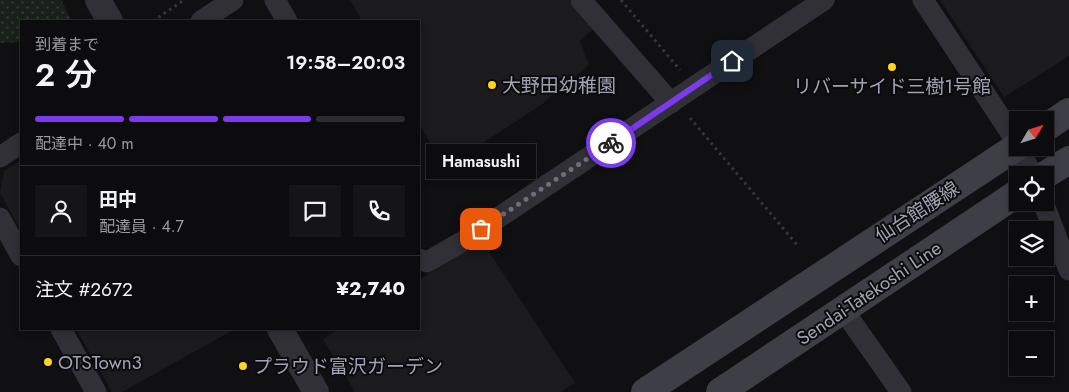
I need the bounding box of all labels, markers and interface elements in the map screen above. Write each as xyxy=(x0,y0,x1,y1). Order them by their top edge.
text: 到着まで xyxy=(35,33,99,56)
pin xyxy=(711,40,753,82)
icon: home xyxy=(718,47,746,75)
text: 19:58–20:03 xyxy=(286,49,405,76)
text: 2 分 xyxy=(35,52,97,98)
marker: リバーサイド三樹1号館 xyxy=(886,61,898,73)
place label: 大野田幼稚園 xyxy=(502,72,616,99)
place label: リバーサイド三樹1号館 xyxy=(793,73,991,100)
marker: 大野田幼稚園 xyxy=(486,79,498,91)
north arrow xyxy=(1009,111,1054,156)
map controls xyxy=(1009,111,1054,376)
courier xyxy=(586,118,636,168)
icon: bike xyxy=(597,129,625,157)
text: 配達中 · 40 m xyxy=(35,132,134,155)
callout: Hamasushi xyxy=(426,144,536,179)
text: Hamasushi xyxy=(442,150,520,173)
button: locate xyxy=(1009,166,1054,211)
street label: 仙台館腰線 xyxy=(870,175,964,249)
button: person xyxy=(35,185,87,237)
button: chat xyxy=(289,185,341,237)
button: phone xyxy=(353,185,405,237)
text: 田中 xyxy=(99,186,137,213)
pin xyxy=(460,208,502,250)
text: 配達員 · 4.7 xyxy=(99,215,184,238)
icon: bag xyxy=(467,215,495,243)
button: layers xyxy=(1009,221,1054,266)
street label: Sendai-Tatekoshi Line xyxy=(791,234,947,352)
text: ¥2,740 xyxy=(336,275,405,302)
text: 注文 #2672 xyxy=(35,276,133,303)
button: + xyxy=(1009,276,1054,321)
button: − xyxy=(1009,331,1054,376)
place label: OTSTown3 xyxy=(58,349,142,376)
place label: プラウド富沢ガーデン xyxy=(253,353,443,380)
marker: OTSTown3 xyxy=(42,356,54,368)
marker: プラウド富沢ガーデン xyxy=(237,360,249,372)

